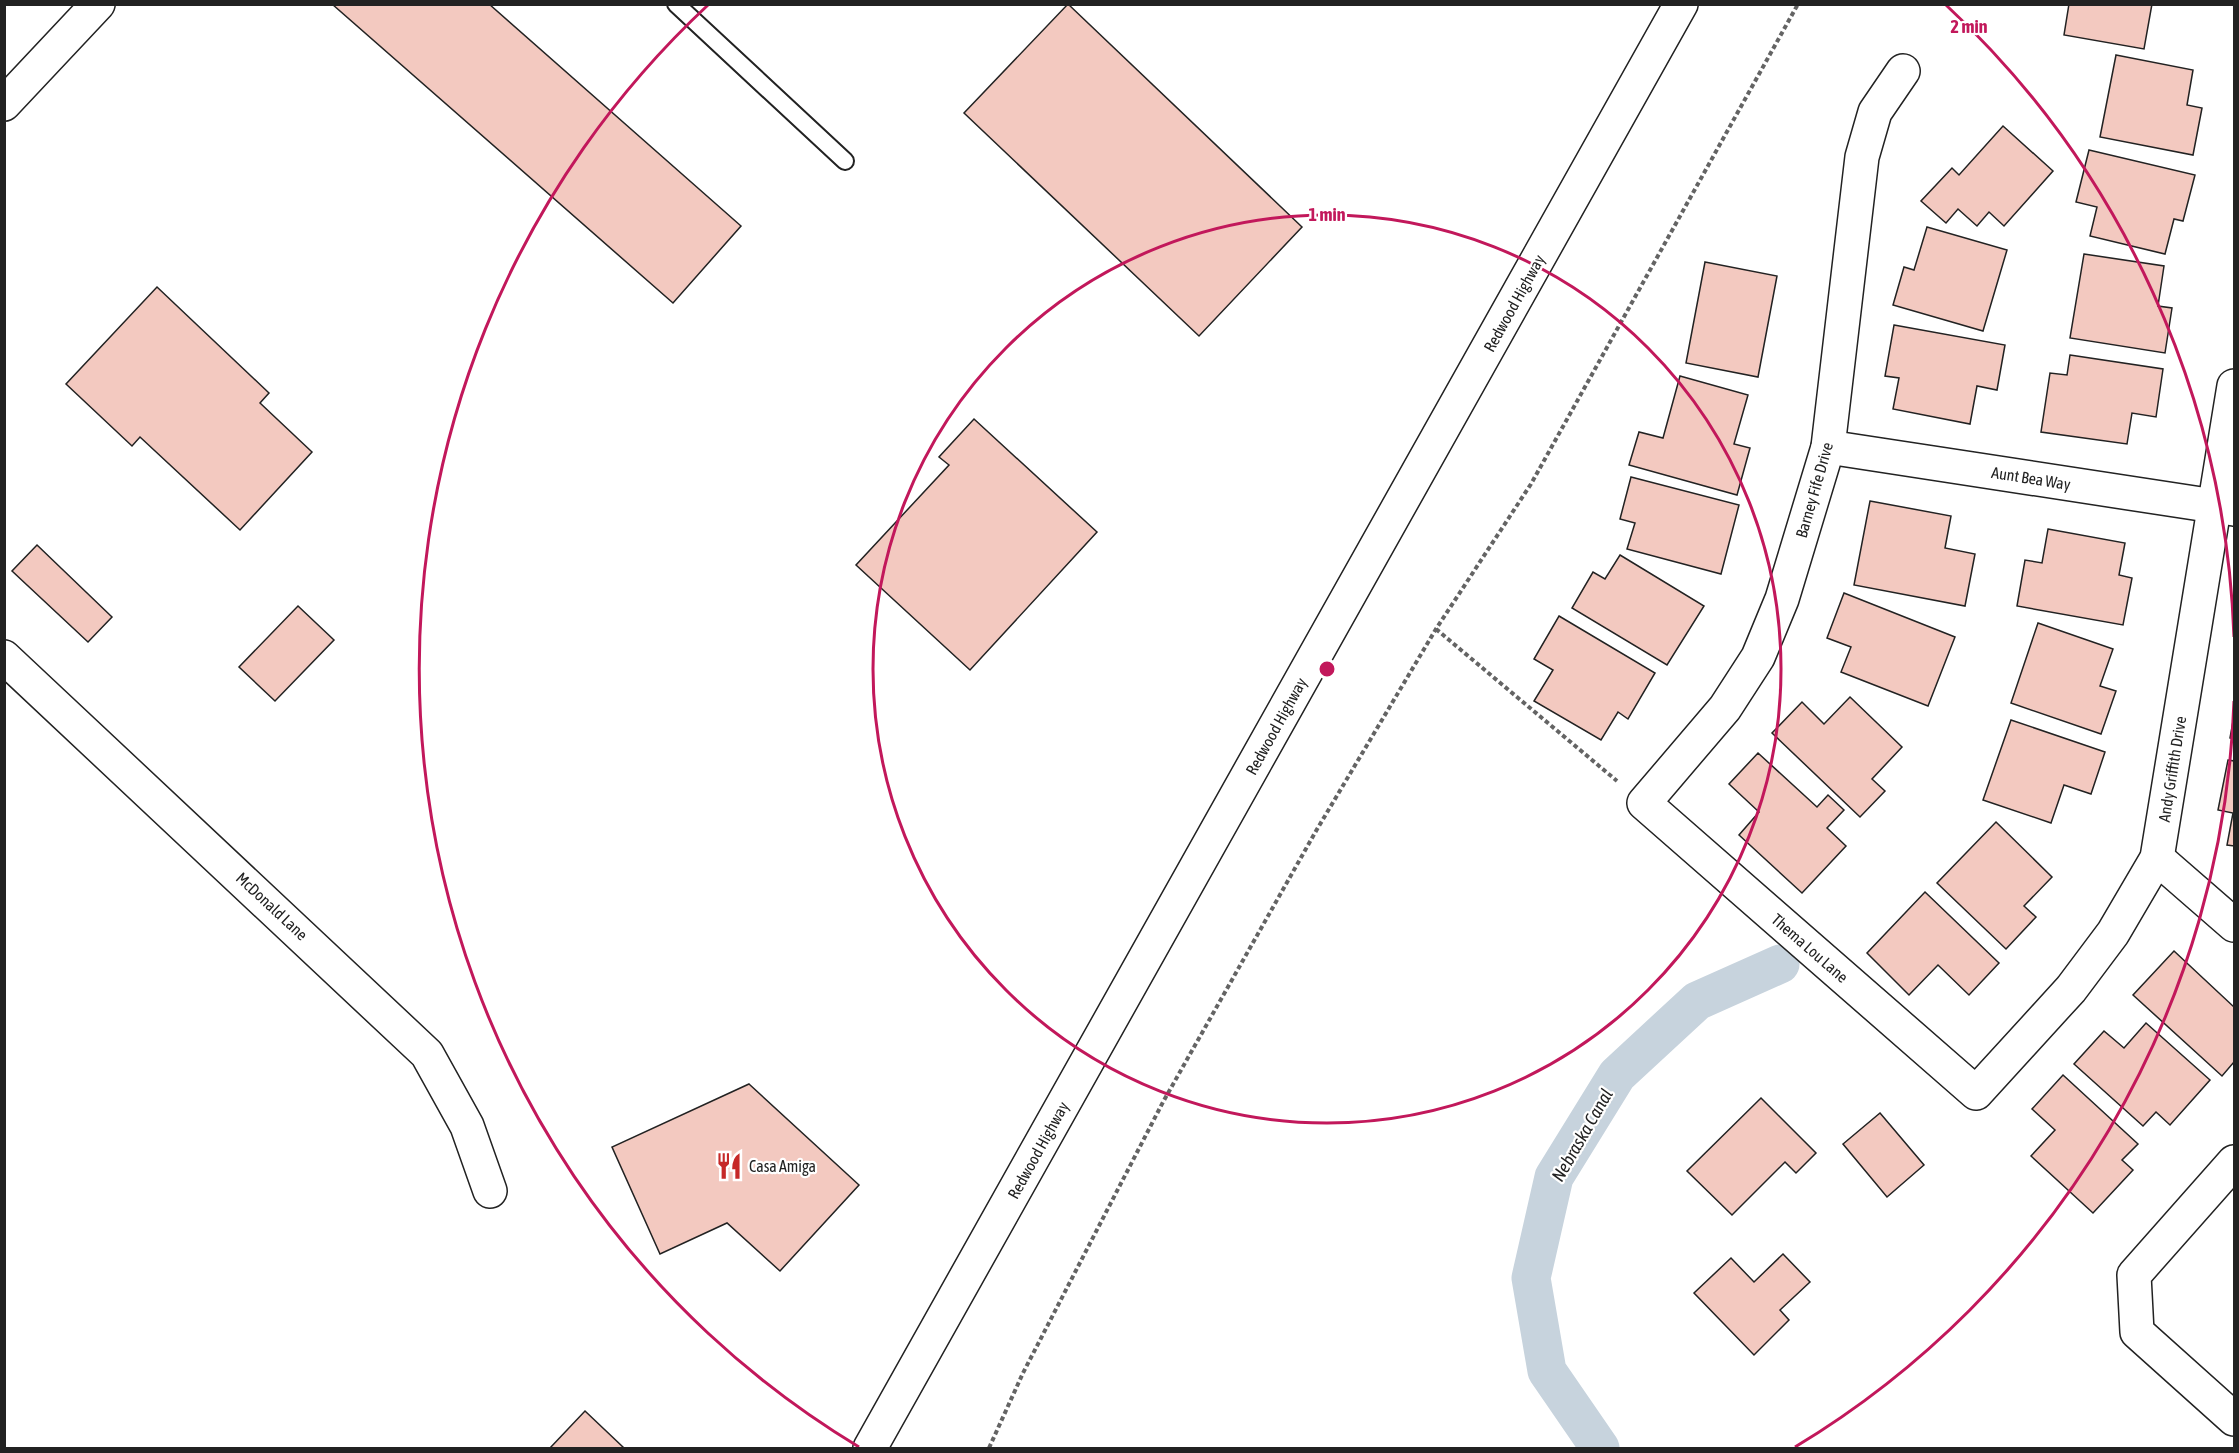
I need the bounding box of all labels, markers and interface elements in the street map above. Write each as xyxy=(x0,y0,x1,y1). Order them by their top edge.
text: 2 min xyxy=(1951,16,1988,37)
text: 1 min xyxy=(1309,204,1346,225)
street label: Redwood Highway xyxy=(1480,251,1549,355)
street label: Barney Fife Drive xyxy=(1792,440,1837,540)
street label: Aunt Bea Way xyxy=(1990,463,2072,494)
centre of rings xyxy=(1317,659,1337,679)
street label: Redwood Highway xyxy=(1242,674,1311,778)
street label: Andy Griffith Drive xyxy=(2155,715,2190,823)
street label: McDonald Lane xyxy=(233,868,311,944)
street label: Thema Lou Lane xyxy=(1768,910,1852,986)
water label: Nebraska Canal xyxy=(1547,1085,1617,1185)
street label: Redwood Highway xyxy=(1004,1098,1073,1202)
restaurant icon: Casa Amiga xyxy=(714,1151,744,1181)
place label: Casa Amiga xyxy=(749,1157,816,1176)

